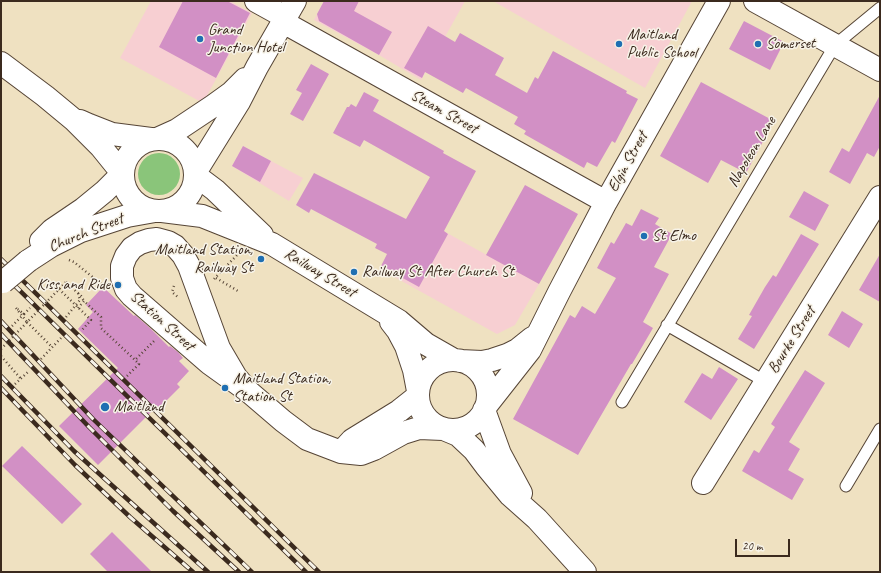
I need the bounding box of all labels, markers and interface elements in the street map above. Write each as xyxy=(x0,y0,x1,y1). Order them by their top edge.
place label: Grand Junction Hotel xyxy=(208,20,284,58)
place label: Maitland Public School xyxy=(627,25,697,63)
marker: Grand Junction Hotel xyxy=(195,34,205,44)
place label: Somerset xyxy=(766,34,815,54)
marker: Maitland Public School xyxy=(614,39,624,49)
marker: Somerset xyxy=(753,39,763,49)
street label: Steam Street xyxy=(407,86,481,138)
street label: Napoleon Lane xyxy=(723,113,781,191)
street label: Elgin Street xyxy=(604,129,652,195)
street label: Church Street xyxy=(46,209,126,257)
place label: St Elmo xyxy=(652,226,696,246)
marker: St Elmo xyxy=(639,231,649,241)
place label: Maitland Station, Railway St xyxy=(155,240,253,278)
street label: Railway Street xyxy=(281,244,359,302)
marker: Maitland Station, Railway St xyxy=(256,254,266,264)
place label: Railway St After Church St xyxy=(362,262,514,282)
marker: Railway St After Church St xyxy=(349,267,359,277)
place label: Kiss and Ride xyxy=(37,275,110,295)
marker: Kiss and Ride xyxy=(113,280,123,290)
street label: Station Street xyxy=(126,287,198,355)
street label: Bourke Street xyxy=(764,303,820,377)
place label: Maitland Station, Station St xyxy=(233,369,331,407)
marker: Maitland Station, Station St xyxy=(220,383,230,393)
place label: Maitland xyxy=(114,397,164,417)
marker: Maitland xyxy=(99,401,111,413)
scale bar xyxy=(737,531,792,557)
text: 20 m xyxy=(742,538,762,554)

